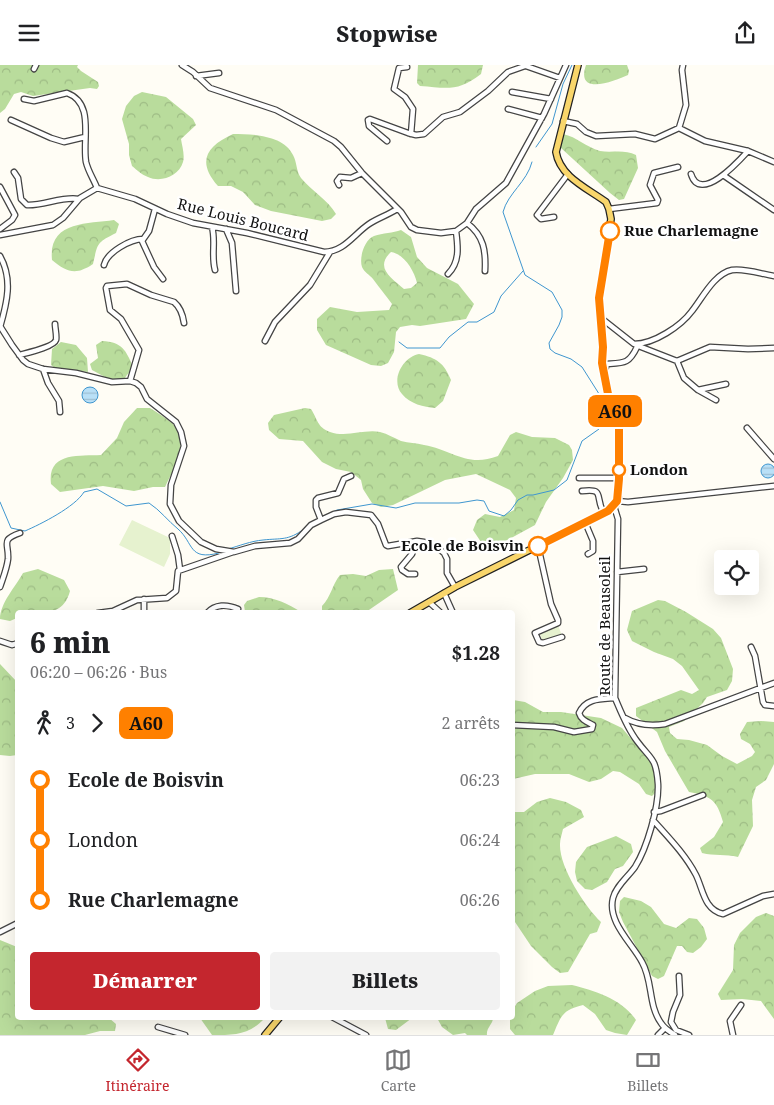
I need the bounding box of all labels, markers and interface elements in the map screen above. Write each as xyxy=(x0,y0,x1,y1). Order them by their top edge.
text: Stopwise xyxy=(336,18,438,48)
icon: menu xyxy=(15,19,43,47)
icon: share xyxy=(731,19,759,47)
street label: Rue Louis Boucard xyxy=(176,193,311,245)
place label: Rue Charlemagne xyxy=(624,220,759,240)
marker: Rue Charlemagne xyxy=(600,221,620,241)
line badge: A60 xyxy=(586,395,644,427)
text: A60 xyxy=(598,399,632,423)
place label: London xyxy=(630,459,688,479)
marker: London xyxy=(612,463,626,477)
place label: Ecole de Boisvin xyxy=(401,535,524,555)
marker: Ecole de Boisvin xyxy=(528,536,548,556)
map controls xyxy=(714,550,759,595)
button: locate xyxy=(714,550,759,595)
street label: Route de Beausoleil xyxy=(594,556,614,696)
text: 6 min xyxy=(30,623,110,661)
text: $1.28 xyxy=(451,640,500,666)
text: 06:20 – 06:26 · Bus xyxy=(30,661,167,683)
icon: walk xyxy=(30,709,58,737)
icon: forward xyxy=(83,709,111,737)
text: A60 xyxy=(129,711,163,735)
text: 3 xyxy=(66,712,75,734)
text: 2 arrêts xyxy=(441,712,500,734)
text: Ecole de Boisvin xyxy=(68,767,224,793)
text: 06:23 xyxy=(460,769,500,791)
text: London xyxy=(68,827,138,853)
text: 06:24 xyxy=(460,829,500,851)
text: Rue Charlemagne xyxy=(68,887,239,913)
text: 06:26 xyxy=(460,889,500,911)
button: Démarrer xyxy=(30,952,260,1010)
button: Billets xyxy=(270,952,500,1010)
tab: Itinéraire xyxy=(106,1046,169,1095)
tab: Carte xyxy=(381,1046,416,1095)
tab: Billets xyxy=(627,1046,668,1095)

